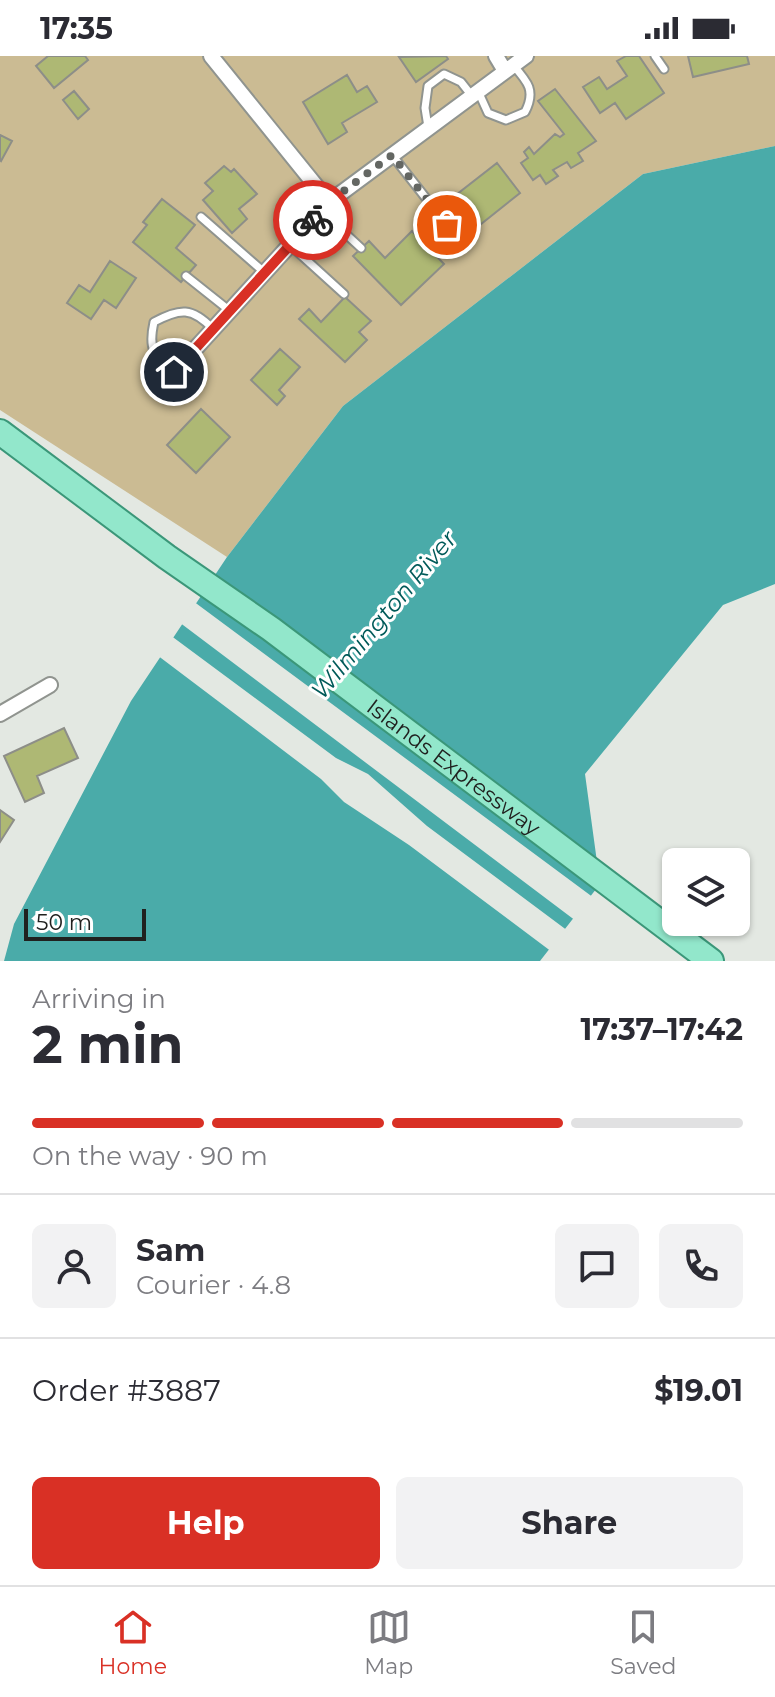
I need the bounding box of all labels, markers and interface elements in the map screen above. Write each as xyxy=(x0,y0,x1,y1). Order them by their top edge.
text: 17:35 xyxy=(40,10,113,47)
courier xyxy=(273,180,353,260)
pin xyxy=(413,191,481,259)
icon: bike xyxy=(291,198,335,242)
icon: bag xyxy=(425,203,469,247)
pin xyxy=(140,338,208,406)
icon: home xyxy=(152,350,196,394)
water label: Wilmington River xyxy=(305,524,463,705)
street label: Islands Expressway xyxy=(361,693,546,841)
map controls xyxy=(662,848,750,936)
button: layers xyxy=(662,848,750,936)
scale bar xyxy=(24,905,146,941)
text: 50 m xyxy=(36,909,92,936)
text: Arriving in xyxy=(32,983,166,1015)
text: 17:37–17:42 xyxy=(580,1011,743,1048)
text: 2 min xyxy=(32,1013,184,1076)
text: On the way · 90 m xyxy=(32,1140,268,1172)
button: person xyxy=(32,1224,116,1308)
button: chat xyxy=(555,1224,639,1308)
button: phone xyxy=(659,1224,743,1308)
text: Sam xyxy=(136,1232,205,1269)
text: Courier · 4.8 xyxy=(136,1269,291,1301)
text: Order #3887 xyxy=(32,1372,221,1409)
text: $19.01 xyxy=(654,1372,743,1409)
button: Help xyxy=(32,1477,380,1569)
button: Share xyxy=(396,1477,743,1569)
tab: Home xyxy=(99,1605,167,1680)
tab: Map xyxy=(364,1605,413,1680)
tab: Saved xyxy=(610,1605,676,1680)

